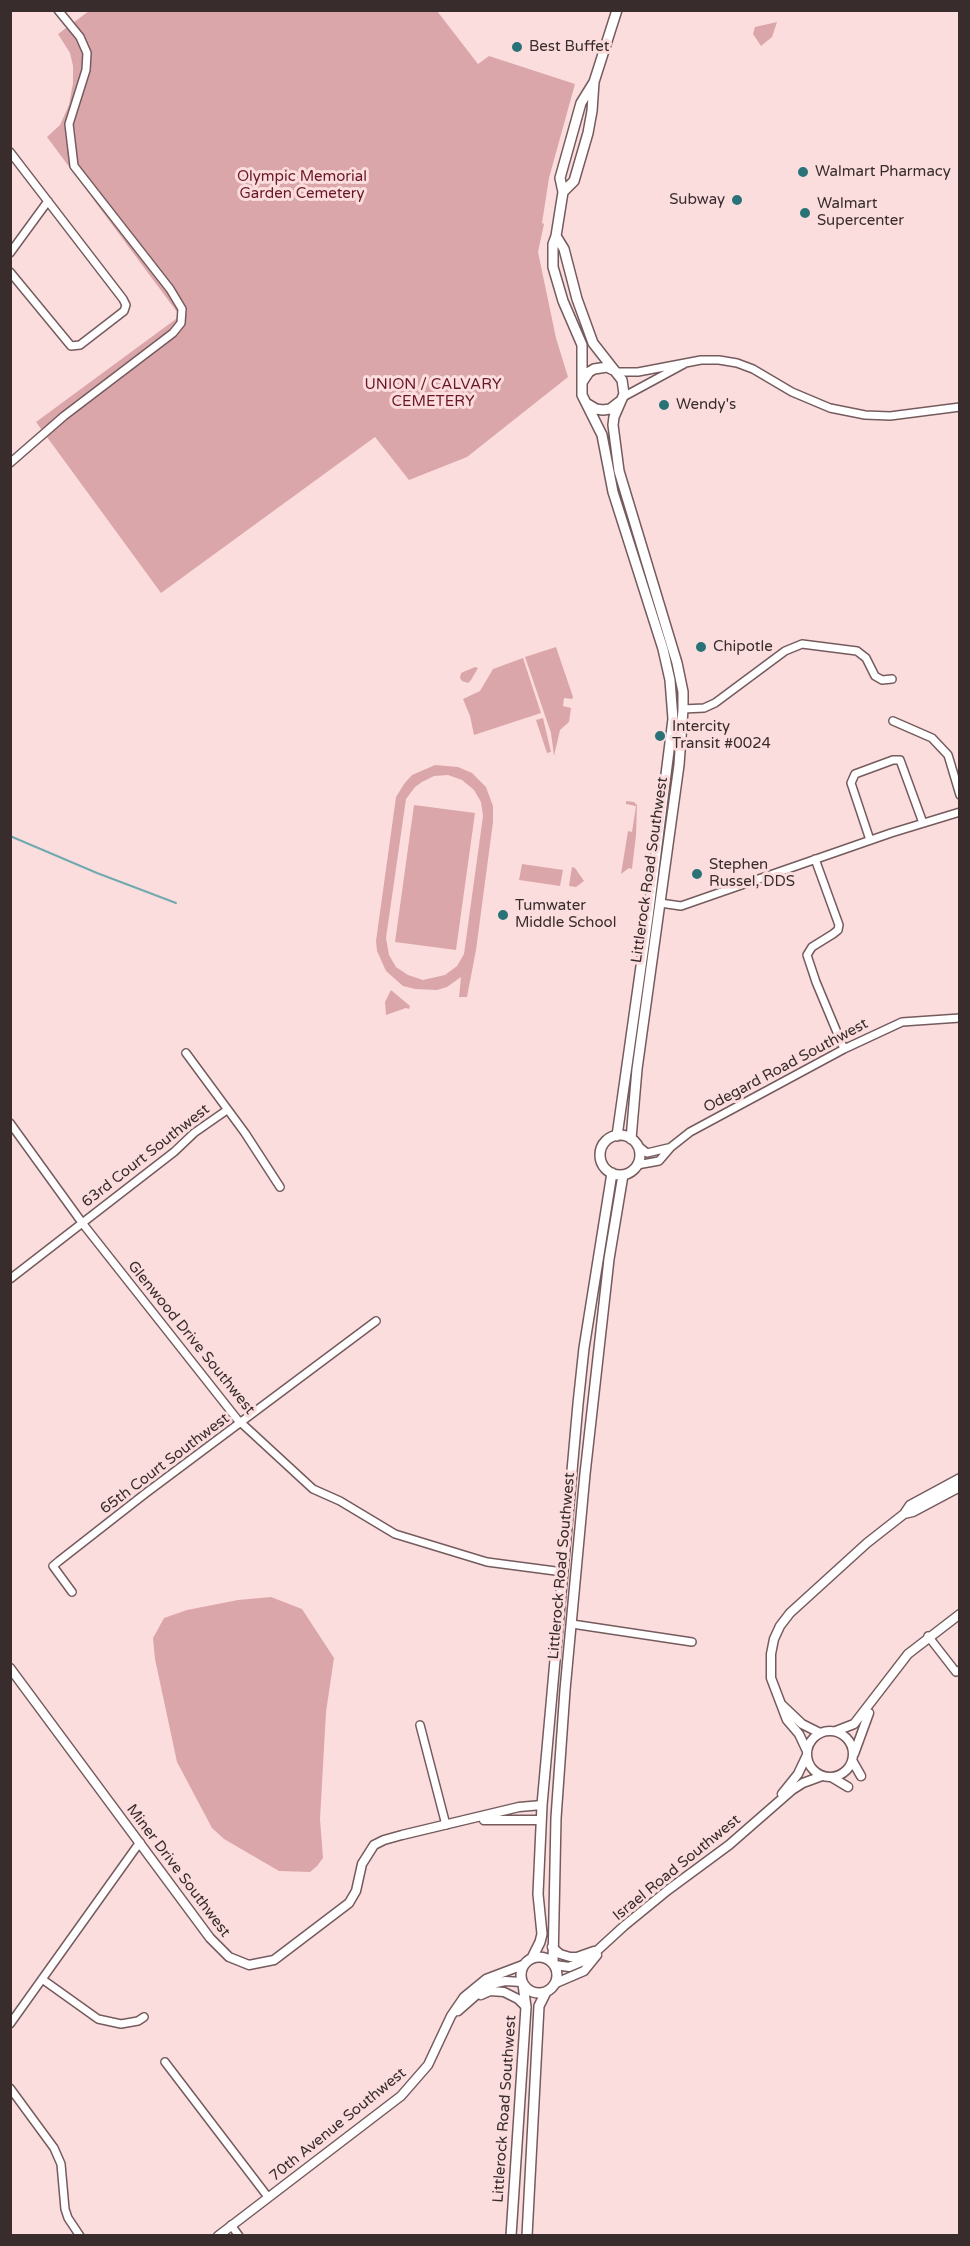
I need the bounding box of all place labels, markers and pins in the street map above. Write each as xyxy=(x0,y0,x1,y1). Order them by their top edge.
place label: Best Buffet xyxy=(529,38,609,56)
marker: Best Buffet xyxy=(510,40,524,54)
place label: Walmart Pharmacy xyxy=(815,163,951,181)
marker: Walmart Pharmacy xyxy=(796,165,810,179)
place label: Subway xyxy=(669,191,725,209)
marker: Subway xyxy=(730,193,744,207)
place label: Walmart Supercenter xyxy=(817,195,904,230)
marker: Walmart Supercenter xyxy=(798,206,812,220)
place label: Wendy's xyxy=(676,396,736,414)
marker: Wendy's xyxy=(657,398,671,412)
place label: Chipotle xyxy=(713,638,773,656)
marker: Chipotle xyxy=(694,640,708,654)
place label: Intercity Transit #0024 xyxy=(672,718,771,753)
marker: Intercity Transit #0024 xyxy=(653,729,667,743)
place label: Stephen Russel, DDS xyxy=(709,856,795,891)
marker: Stephen Russel, DDS xyxy=(690,867,704,881)
place label: Tumwater Middle School xyxy=(515,897,616,932)
marker: Tumwater Middle School xyxy=(496,908,510,922)

